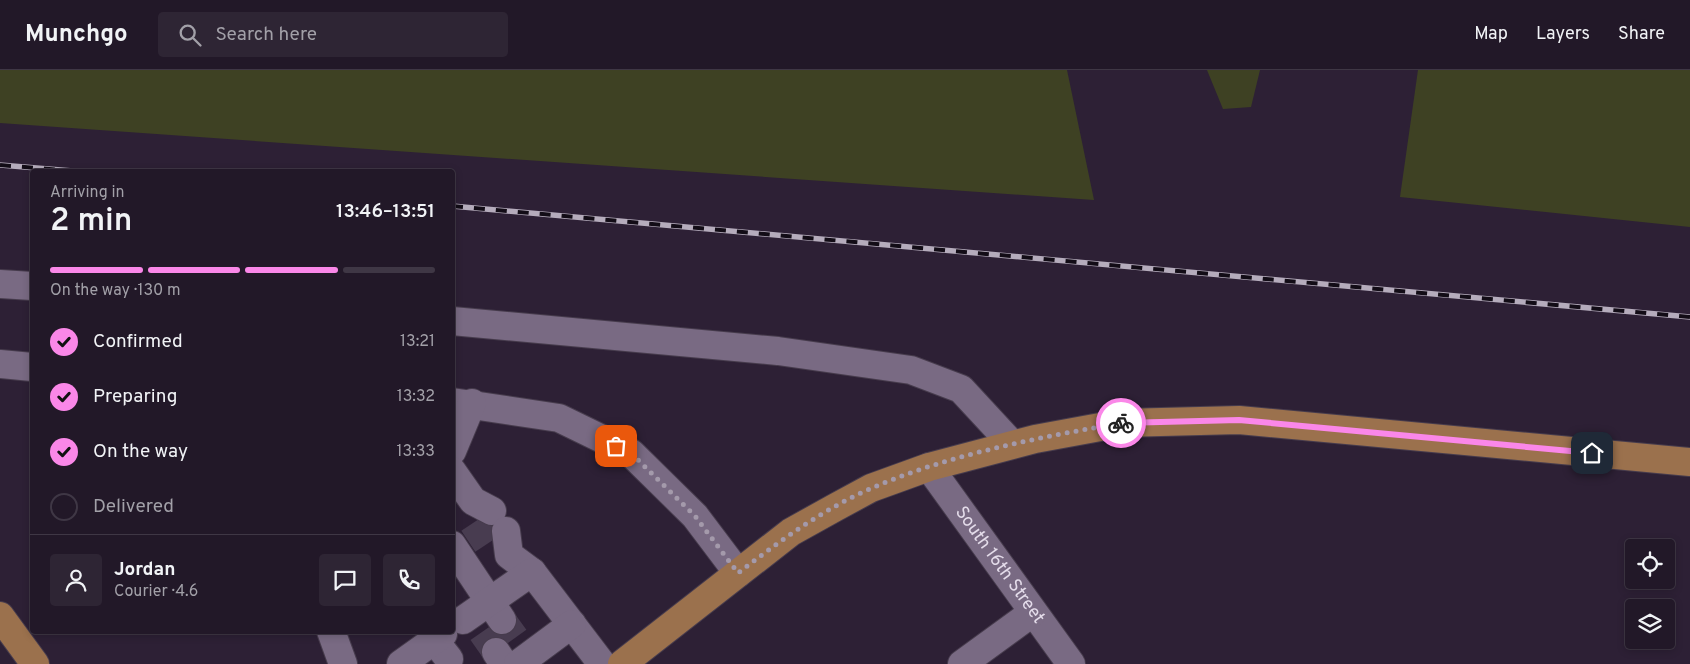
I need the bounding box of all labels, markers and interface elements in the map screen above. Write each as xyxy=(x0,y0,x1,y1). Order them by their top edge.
search box xyxy=(158,12,508,57)
text: Munchgo xyxy=(25,20,128,50)
icon: search xyxy=(176,21,204,49)
text: Search here xyxy=(216,23,317,47)
text: Map xyxy=(1474,23,1508,46)
text: Layers xyxy=(1536,23,1590,46)
text: Share xyxy=(1618,23,1665,46)
text: Arriving in xyxy=(50,183,125,203)
text: 13:46–13:51 xyxy=(336,200,435,224)
text: 2 min xyxy=(50,202,132,242)
text: On the way · 130 m xyxy=(50,281,181,301)
icon: check xyxy=(50,328,78,356)
text: Confirmed xyxy=(93,330,183,354)
text: 13:21 xyxy=(400,332,435,352)
icon: check xyxy=(50,383,78,411)
text: Preparing xyxy=(93,385,177,409)
text: 13:32 xyxy=(397,387,435,407)
courier xyxy=(1096,398,1146,448)
icon: bike xyxy=(1107,409,1135,437)
pin xyxy=(595,425,637,467)
icon: bag xyxy=(602,432,630,460)
pin xyxy=(1571,432,1613,474)
icon: check xyxy=(50,438,78,466)
icon: home xyxy=(1578,439,1606,467)
text: On the way xyxy=(93,440,188,464)
text: 13:33 xyxy=(397,442,435,462)
text: Delivered xyxy=(93,495,174,519)
street label: South 16th Street xyxy=(950,502,1050,628)
map controls xyxy=(1625,539,1675,649)
button: locate xyxy=(1625,539,1675,589)
button: person xyxy=(50,554,102,606)
button: chat xyxy=(319,554,371,606)
button: phone xyxy=(383,554,435,606)
text: Jordan xyxy=(114,558,176,582)
text: Courier · 4.6 xyxy=(114,582,198,602)
button: layers xyxy=(1625,599,1675,649)

